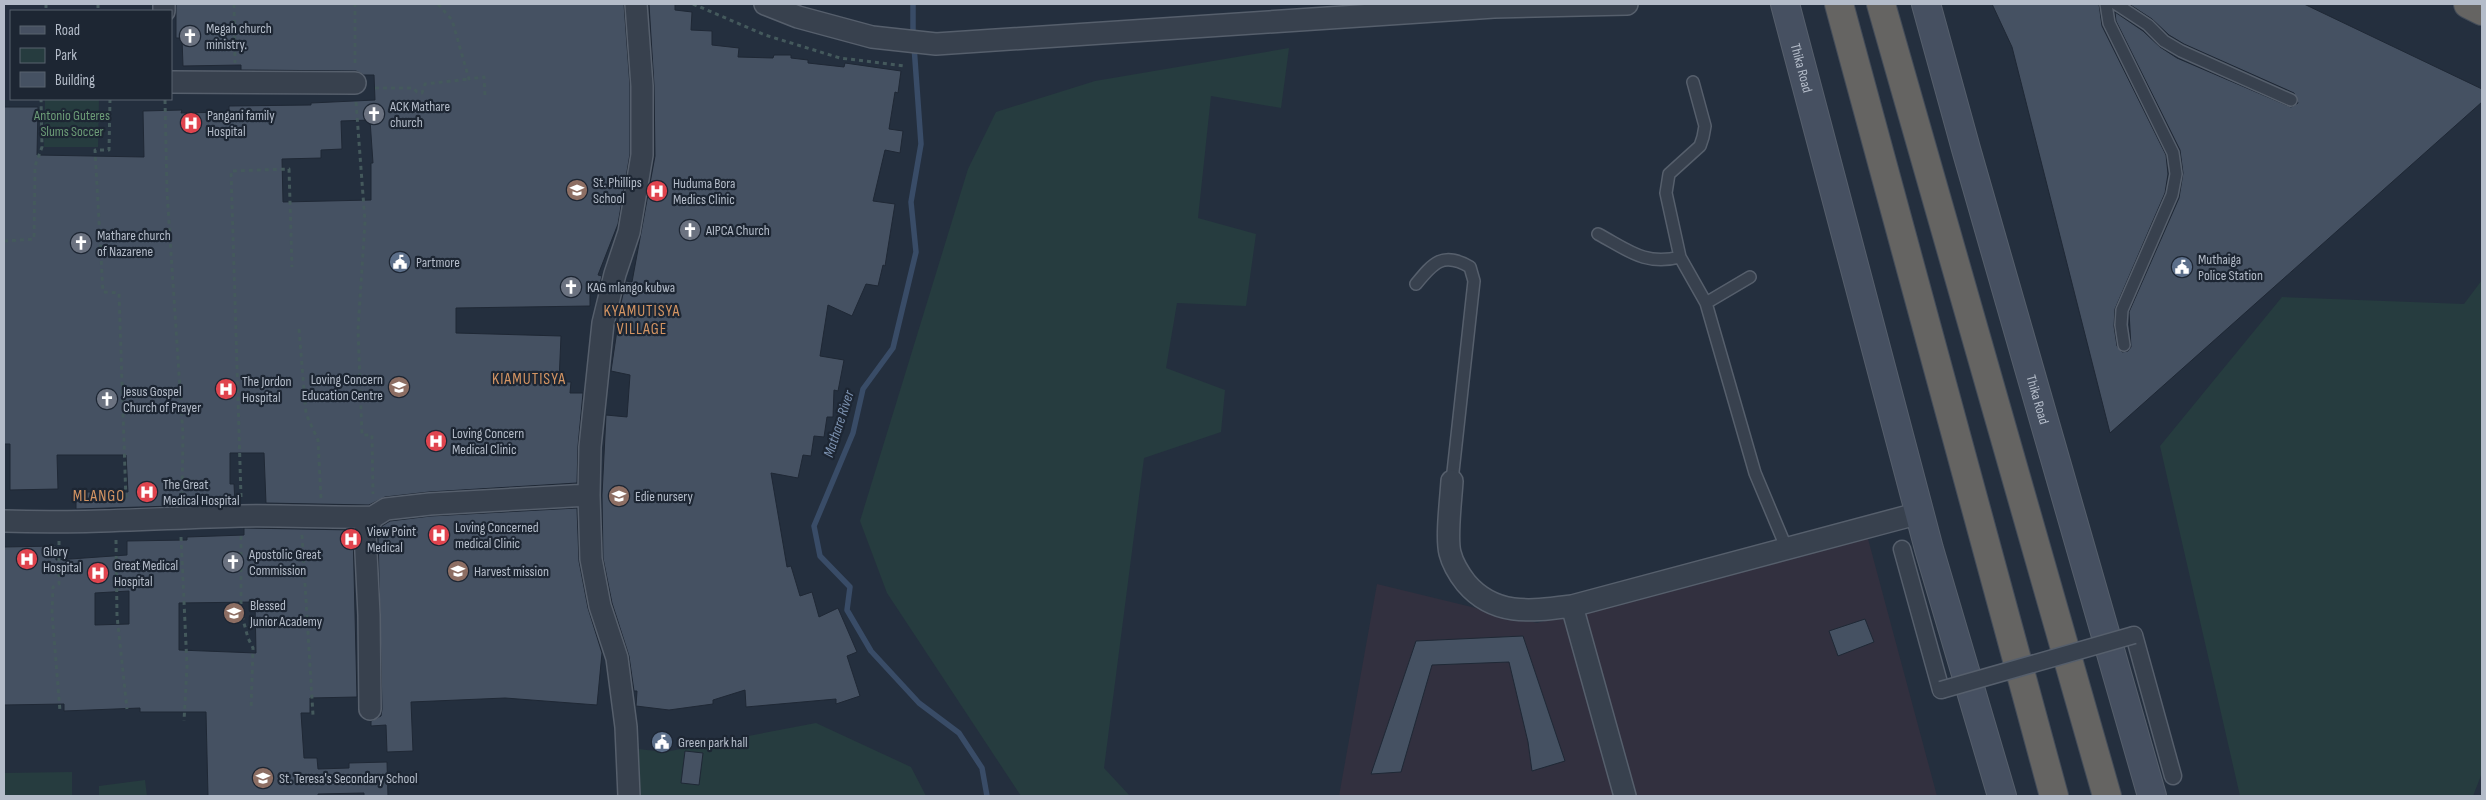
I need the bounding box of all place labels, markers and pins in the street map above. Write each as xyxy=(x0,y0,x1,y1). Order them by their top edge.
place label: Megah church ministry. xyxy=(206,20,272,53)
church icon: Megah church ministry. xyxy=(178,24,202,48)
place label: ACK Mathare church xyxy=(389,98,450,131)
church icon: ACK Mathare church xyxy=(362,102,386,126)
place label: Pangani family Hospital xyxy=(207,107,275,140)
hospital icon: Pangani family Hospital xyxy=(179,111,203,135)
place label: St. Phillips School xyxy=(593,174,642,207)
place label: Huduma Bora Medics Clinic xyxy=(673,175,735,208)
school or university icon: St. Phillips School xyxy=(565,178,589,202)
hospital icon: Huduma Bora Medics Clinic xyxy=(645,179,669,203)
church icon: AIPCA Church xyxy=(678,218,702,242)
place label: AIPCA Church xyxy=(705,222,770,239)
place label: Mathare church of Nazarene xyxy=(97,227,171,260)
church icon: Mathare church of Nazarene xyxy=(69,231,93,255)
public building icon: Partmore xyxy=(388,250,412,274)
place label: Muthaiga Police Station xyxy=(2198,251,2263,284)
place label: Partmore xyxy=(416,254,460,271)
public building icon: Muthaiga Police Station xyxy=(2170,255,2194,279)
church icon: KAG mlango kubwa xyxy=(559,275,583,299)
place label: KAG mlango kubwa xyxy=(587,279,675,296)
place label: Loving Concern Education Centre xyxy=(302,371,383,404)
place label: The Jordon Hospital xyxy=(242,373,292,406)
school or university icon: Loving Concern Education Centre xyxy=(387,375,411,399)
hospital icon: The Jordon Hospital xyxy=(214,377,238,401)
place label: Jesus Gospel Church of Prayer xyxy=(122,383,201,416)
church icon: Jesus Gospel Church of Prayer xyxy=(95,387,119,411)
place label: Loving Concern Medical Clinic xyxy=(452,425,524,458)
hospital icon: Loving Concern Medical Clinic xyxy=(424,429,448,453)
place label: The Great Medical Hospital xyxy=(163,476,240,509)
hospital icon: The Great Medical Hospital xyxy=(135,480,159,504)
school or university icon: Edie nursery xyxy=(607,484,631,508)
place label: Edie nursery xyxy=(635,488,693,505)
place label: Loving Concerned medical Clinic xyxy=(455,519,539,552)
place label: View Point Medical xyxy=(367,523,416,556)
hospital icon: Loving Concerned medical Clinic xyxy=(427,523,451,547)
hospital icon: View Point Medical xyxy=(339,527,363,551)
place label: Glory Hospital xyxy=(43,543,82,576)
place label: Apostolic Great Commission xyxy=(248,546,321,579)
hospital icon: Glory Hospital xyxy=(15,547,39,571)
church icon: Apostolic Great Commission xyxy=(221,550,245,574)
place label: Great Medical Hospital xyxy=(114,557,178,590)
school or university icon: Harvest mission xyxy=(446,559,470,583)
hospital icon: Great Medical Hospital xyxy=(86,561,110,585)
place label: Harvest mission xyxy=(474,563,549,580)
place label: Blessed Junior Academy xyxy=(249,597,323,630)
school or university icon: Blessed Junior Academy xyxy=(222,601,246,625)
public building icon: Green park hall xyxy=(650,730,674,754)
place label: Green park hall xyxy=(678,734,748,751)
school or university icon: St. Teresa's Secondary School xyxy=(251,766,275,790)
place label: St. Teresa's Secondary School xyxy=(279,770,418,787)

